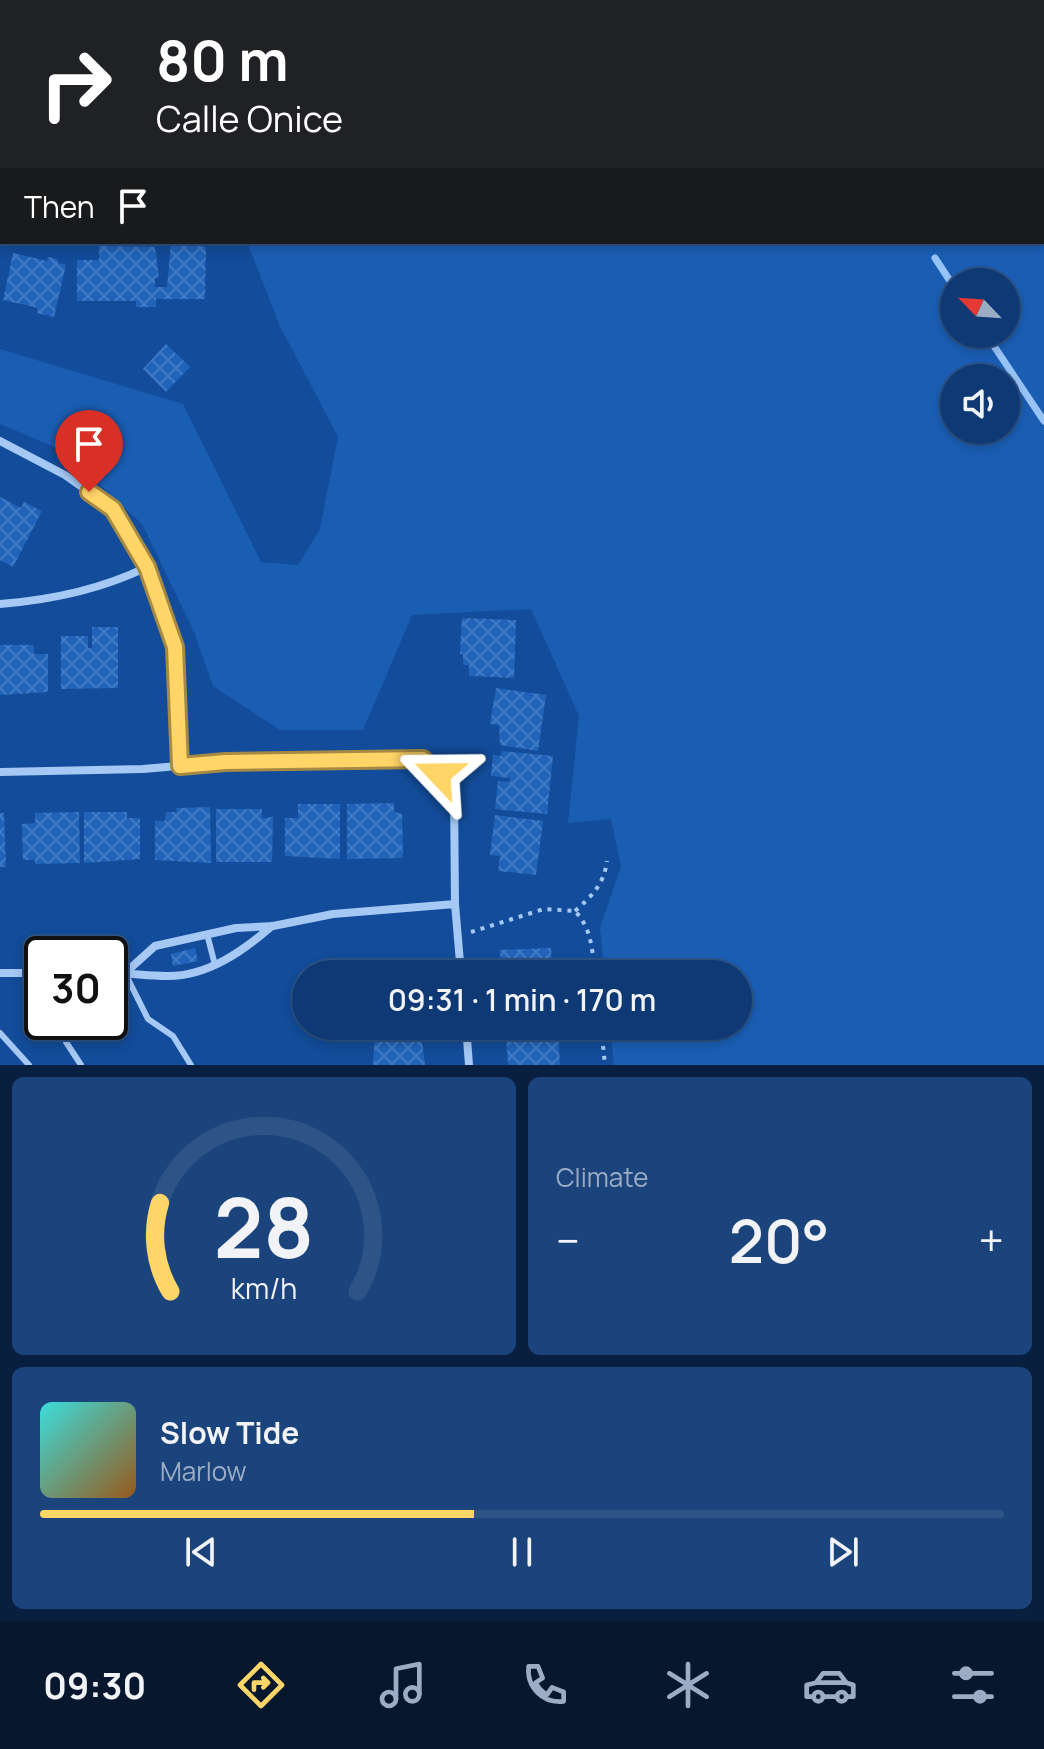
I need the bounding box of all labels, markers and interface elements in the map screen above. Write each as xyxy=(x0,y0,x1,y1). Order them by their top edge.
text: 80 m xyxy=(156,21,289,98)
icon: right xyxy=(24,32,128,136)
text: Calle Onice xyxy=(156,94,343,143)
icon: arrive xyxy=(111,184,155,228)
text: Then xyxy=(24,186,95,227)
north arrow xyxy=(940,268,1020,348)
map controls xyxy=(940,268,1020,444)
button: sound xyxy=(940,364,1020,444)
pin xyxy=(55,410,123,492)
icon: arrive xyxy=(67,422,111,466)
position arrow xyxy=(397,732,481,816)
speed limit sign: 30 xyxy=(24,936,128,1040)
text: 09:31 · 1 min · 170 m xyxy=(388,979,656,1020)
text: Climate xyxy=(556,1159,648,1195)
text: 28 xyxy=(214,1169,314,1283)
text: 20° xyxy=(729,1199,830,1281)
text: − xyxy=(556,1210,580,1270)
text: + xyxy=(979,1210,1004,1270)
text: km/h xyxy=(231,1269,297,1308)
text: Slow Tide xyxy=(160,1412,299,1453)
text: Marlow xyxy=(160,1453,247,1489)
icon: previous xyxy=(179,1530,223,1574)
icon: pause xyxy=(500,1530,544,1574)
icon: next xyxy=(821,1530,865,1574)
icon: directions xyxy=(233,1657,289,1713)
icon: music xyxy=(375,1657,431,1713)
icon: phone xyxy=(517,1657,573,1713)
icon: climate xyxy=(660,1657,716,1713)
icon: car xyxy=(802,1657,858,1713)
icon: filters xyxy=(945,1657,1001,1713)
text: 09:30 xyxy=(43,1661,146,1710)

